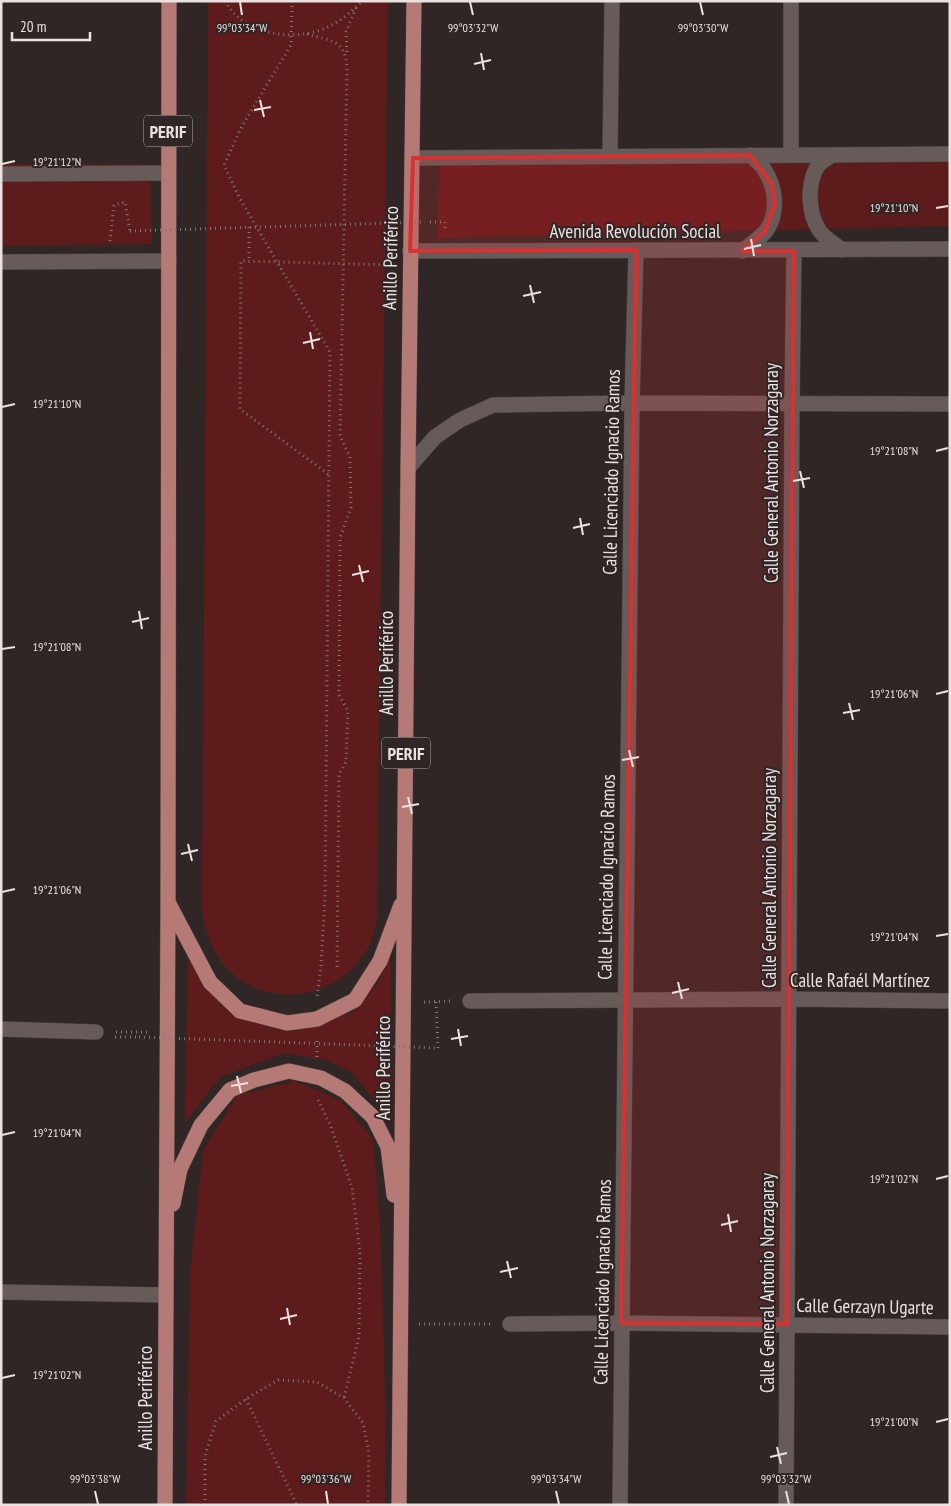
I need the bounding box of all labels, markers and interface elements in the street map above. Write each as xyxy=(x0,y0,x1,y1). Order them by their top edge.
scale bar xyxy=(12,10,90,42)
text: 20 m xyxy=(20,17,46,36)
text: 99°03'34"W xyxy=(217,20,267,35)
text: 99°03'32"W xyxy=(448,20,498,35)
text: 99°03'30"W xyxy=(678,20,728,35)
road number: PERIF xyxy=(144,115,192,146)
text: 19°21'12"N xyxy=(33,154,81,169)
text: 19°21'10"N xyxy=(870,200,918,215)
street label: Anillo Periférico xyxy=(377,206,403,310)
street label: Avenida Revolución Social xyxy=(550,219,721,243)
street label: Calle General Antonio Norzagaray xyxy=(759,362,783,583)
street label: Calle Licenciado Ignacio Ramos xyxy=(597,369,625,575)
text: 19°21'10"N xyxy=(33,396,81,411)
text: 19°21'08"N xyxy=(870,443,918,458)
street label: Anillo Periférico xyxy=(374,611,398,715)
text: 19°21'08"N xyxy=(33,639,81,654)
text: 19°21'06"N xyxy=(870,686,918,701)
road number: PERIF xyxy=(382,738,430,768)
street label: Calle General Antonio Norzagaray xyxy=(757,767,781,988)
street label: Calle Licenciado Ignacio Ramos xyxy=(592,774,620,980)
text: 19°21'06"N xyxy=(33,882,81,897)
text: 19°21'04"N xyxy=(870,929,918,944)
street label: Calle Rafaél Martínez xyxy=(790,968,930,992)
street label: Anillo Periférico xyxy=(371,1016,395,1120)
text: 19°21'04"N xyxy=(33,1125,81,1140)
text: 19°21'02"N xyxy=(870,1171,918,1186)
street label: Calle General Antonio Norzagaray xyxy=(755,1172,779,1393)
street label: Calle Licenciado Ignacio Ramos xyxy=(588,1179,616,1385)
street label: Calle Gerzayn Ugarte xyxy=(796,1293,934,1319)
street label: Anillo Periférico xyxy=(133,1346,157,1450)
text: 19°21'02"N xyxy=(33,1367,81,1382)
text: 19°21'00"N xyxy=(870,1414,918,1429)
text: 99°03'38"W xyxy=(70,1471,120,1486)
text: 99°03'36"W xyxy=(301,1471,351,1486)
text: 99°03'34"W xyxy=(531,1471,581,1486)
text: 99°03'32"W xyxy=(761,1471,811,1486)

